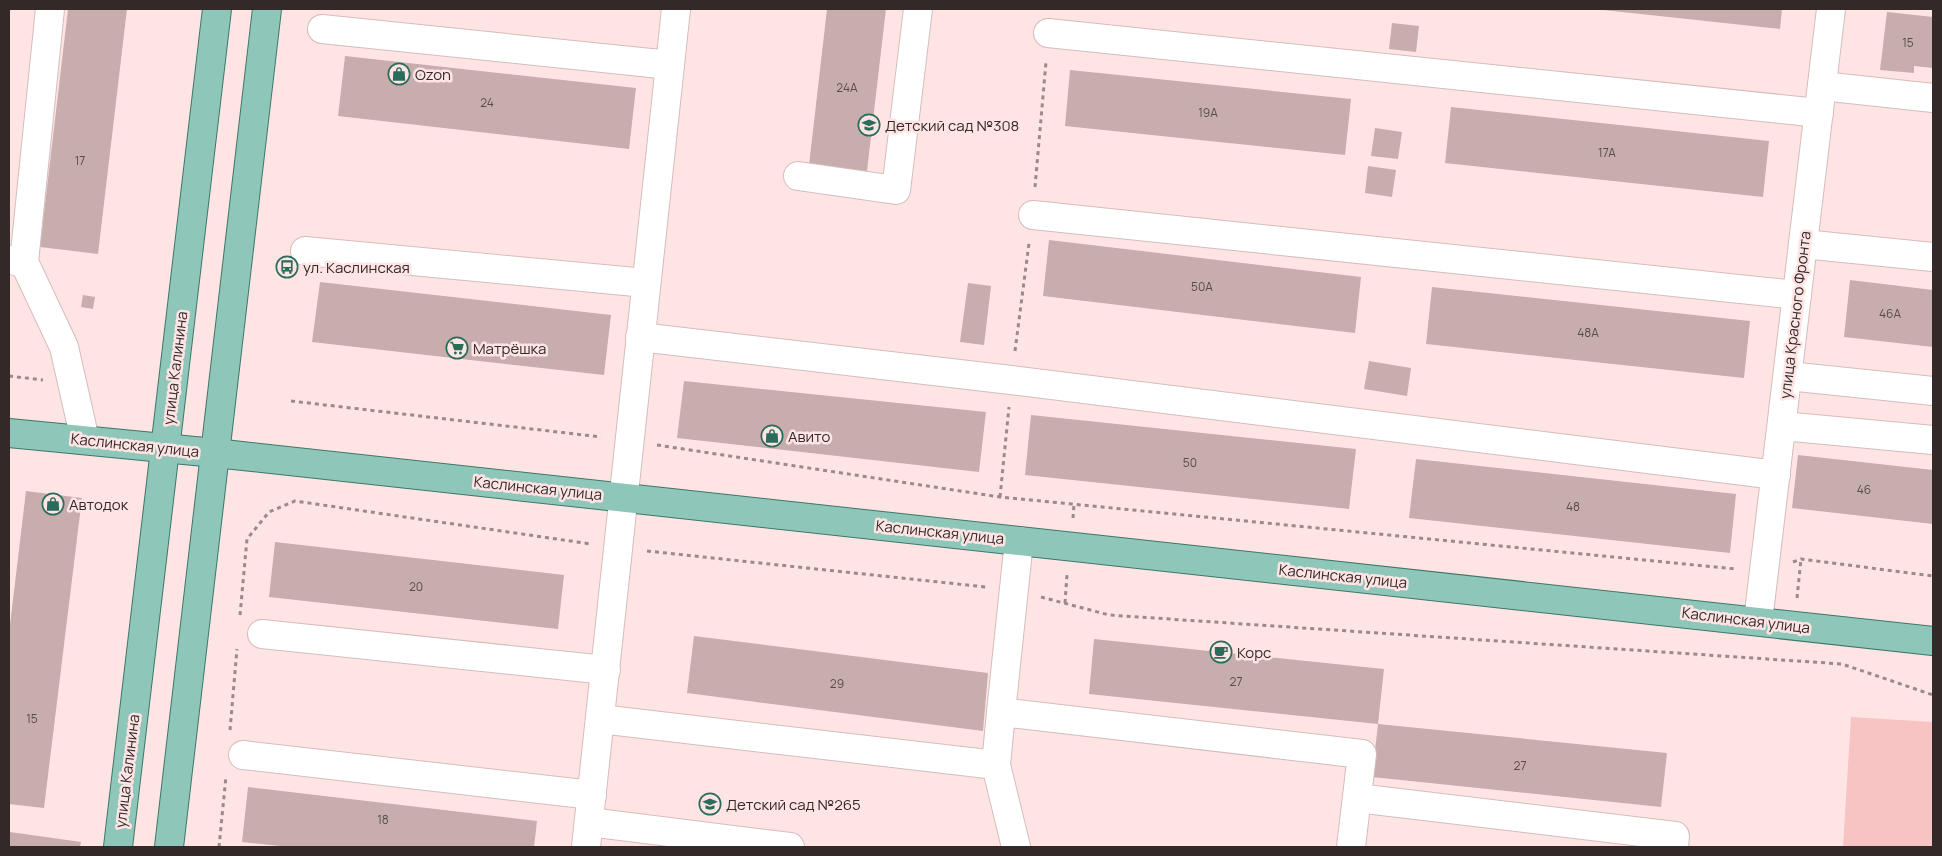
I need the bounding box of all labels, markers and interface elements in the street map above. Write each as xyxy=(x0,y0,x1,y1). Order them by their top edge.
house number: 15 xyxy=(1902,34,1914,51)
shop icon: Ozon xyxy=(387,62,411,86)
place label: Ozon xyxy=(415,64,451,85)
house number: 24А xyxy=(836,79,858,96)
house number: 24 xyxy=(480,94,494,111)
house number: 19А xyxy=(1198,104,1218,121)
school or university icon: Детский сад №308 xyxy=(857,113,881,137)
place label: Детский сад №308 xyxy=(885,115,1019,136)
house number: 17А xyxy=(1598,144,1616,161)
house number: 17 xyxy=(75,152,85,169)
street label: улица Красного Фронта xyxy=(1774,230,1816,400)
bus stop icon: ул. Каслинская xyxy=(275,255,299,279)
place label: ул. Каслинская xyxy=(303,257,410,278)
house number: 50А xyxy=(1191,278,1213,295)
house number: 46А xyxy=(1879,305,1901,322)
street label: улица Калинина xyxy=(158,310,192,426)
house number: 48А xyxy=(1577,324,1599,341)
supermarket icon: Матрёшка xyxy=(445,336,469,360)
place label: Матрёшка xyxy=(473,338,546,359)
shop icon: Авито xyxy=(760,424,784,448)
place label: Авито xyxy=(788,426,831,447)
street label: Каслинская улица xyxy=(70,428,200,462)
house number: 50 xyxy=(1183,454,1197,471)
street label: Каслинская улица xyxy=(473,471,603,505)
house number: 46 xyxy=(1857,481,1871,498)
shop icon: Автодок xyxy=(41,492,65,516)
place label: Автодок xyxy=(69,494,129,515)
house number: 48 xyxy=(1566,498,1580,515)
street label: Каслинская улица xyxy=(875,515,1005,549)
street label: Каслинская улица xyxy=(1278,559,1408,593)
house number: 20 xyxy=(409,578,423,595)
street label: Каслинская улица xyxy=(1681,602,1811,638)
cafe icon: Корс xyxy=(1209,640,1233,664)
place label: Корс xyxy=(1237,642,1271,663)
house number: 27 xyxy=(1230,673,1242,690)
house number: 29 xyxy=(830,675,844,692)
house number: 15 xyxy=(26,710,38,727)
street label: улица Калинина xyxy=(110,713,144,829)
house number: 27 xyxy=(1514,757,1526,774)
school or university icon: Детский сад №265 xyxy=(698,792,722,816)
place label: Детский сад №265 xyxy=(726,794,861,815)
house number: 18 xyxy=(377,811,389,828)

